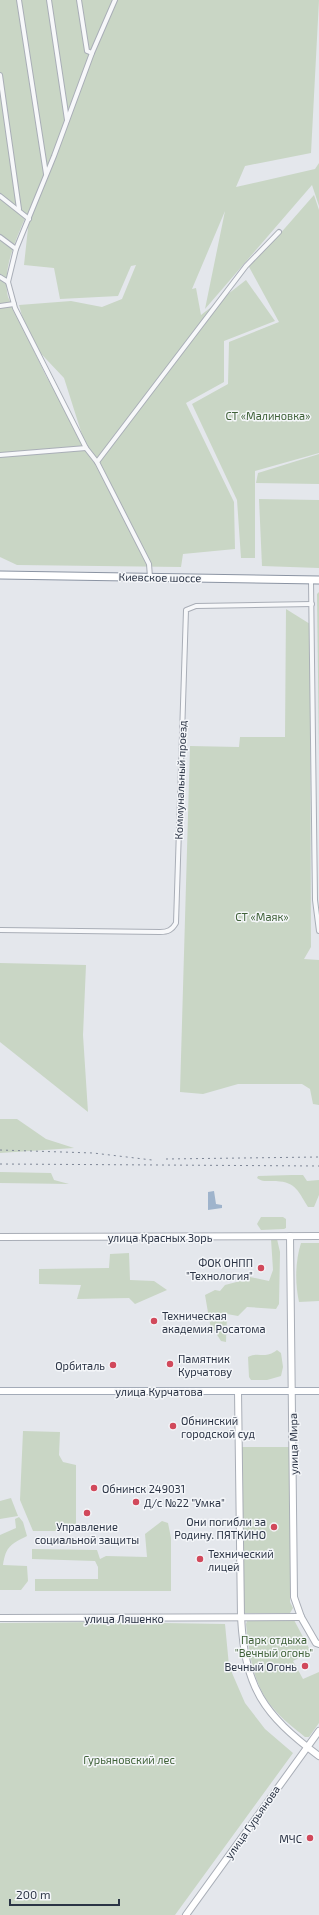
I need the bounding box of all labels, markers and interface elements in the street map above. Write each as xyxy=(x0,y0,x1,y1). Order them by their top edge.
park label: СТ «Малиновка» xyxy=(226,409,310,422)
street label: Киевское шоссе xyxy=(119,570,202,584)
street label: Коммунальный проезд xyxy=(171,720,190,840)
park label: СТ «Маяк» xyxy=(235,910,289,923)
street label: улица Красных Зорь xyxy=(108,1231,213,1245)
place label: ФОК ОНПП "Технология" xyxy=(186,1256,253,1282)
marker: ФОК ОНПП "Технология" xyxy=(256,1263,266,1273)
place label: Техническая академия Росатома xyxy=(162,1309,266,1335)
marker: Техническая академия Росатома xyxy=(149,1316,159,1326)
place label: Памятник Курчатову xyxy=(178,1352,232,1379)
place label: Орбиталь xyxy=(55,1359,105,1372)
marker: Памятник Курчатову xyxy=(165,1359,175,1369)
marker: Орбиталь xyxy=(108,1360,118,1370)
street label: улица Курчатова xyxy=(115,1385,203,1399)
street label: улица Мира xyxy=(286,1413,301,1475)
place label: Обнинский городской суд xyxy=(181,1414,256,1441)
marker: Обнинский городской суд xyxy=(168,1421,178,1431)
place label: Обнинск 249031 xyxy=(102,1482,185,1495)
marker: Обнинск 249031 xyxy=(89,1483,99,1493)
place label: Д/с №22 "Умка" xyxy=(144,1496,225,1509)
marker: Д/с №22 "Умка" xyxy=(131,1497,141,1507)
marker: Управление социальной защиты xyxy=(82,1508,92,1518)
place label: Они погибли за Родину. ПЯТКИНО xyxy=(174,1515,266,1542)
place label: Управление социальной защиты xyxy=(35,1520,139,1546)
marker: Они погибли за Родину. ПЯТКИНО xyxy=(269,1522,279,1532)
place label: Технический лицей xyxy=(208,1547,274,1573)
marker: Технический лицей xyxy=(195,1554,205,1564)
street label: улица Ляшенко xyxy=(84,1612,164,1626)
park label: Парк отдыха "Вечный огонь" xyxy=(235,1633,313,1659)
place label: Вечный Огонь xyxy=(224,1660,297,1673)
marker: Вечный Огонь xyxy=(300,1661,310,1671)
park label: Гурьяновский лес xyxy=(83,1753,175,1767)
street label: улица Гурьянова xyxy=(222,1783,283,1862)
place label: МЧС xyxy=(279,1832,302,1845)
marker: МЧС xyxy=(305,1833,315,1843)
scale bar xyxy=(10,1881,119,1907)
text: 200 m xyxy=(16,1887,50,1901)

